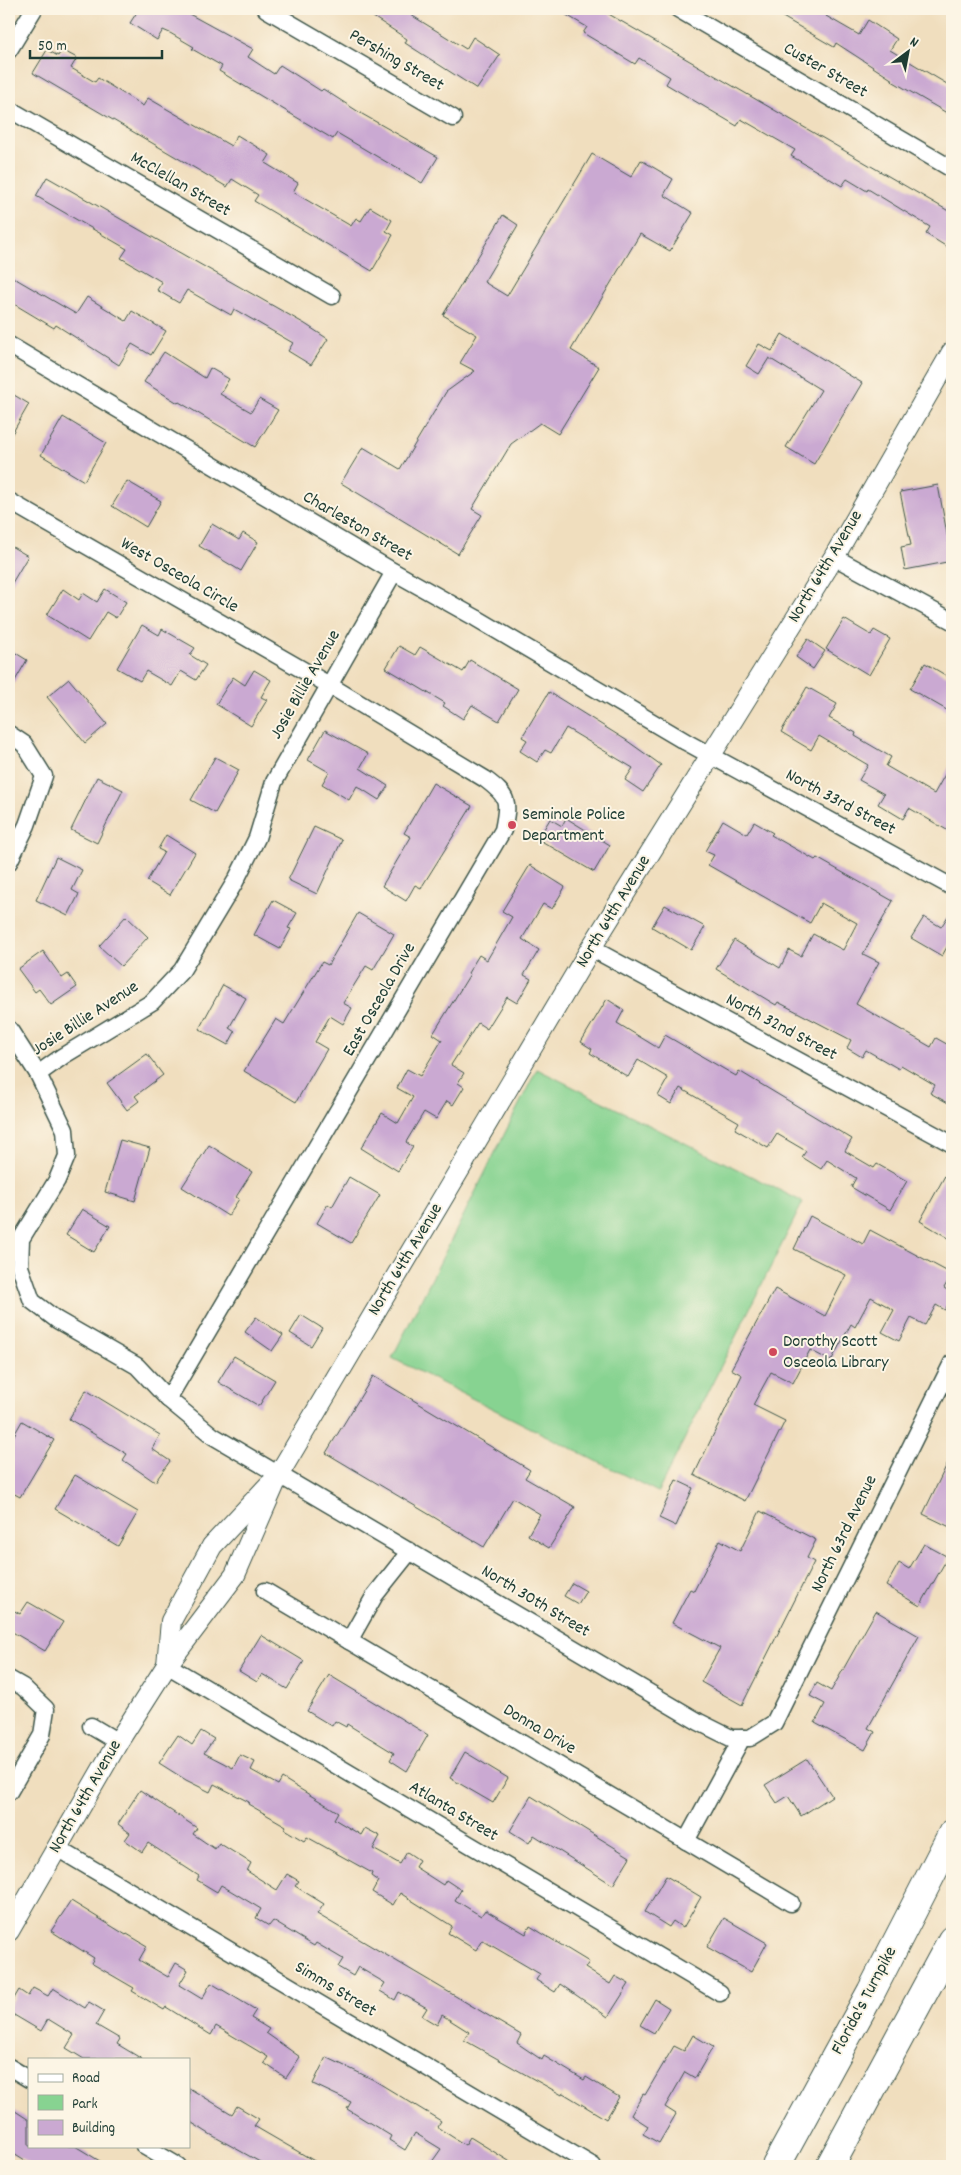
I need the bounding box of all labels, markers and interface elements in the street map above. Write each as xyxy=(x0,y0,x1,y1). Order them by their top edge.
street label: Pershing Street xyxy=(344,24,448,98)
scale bar xyxy=(30,28,162,60)
north arrow xyxy=(884,28,934,78)
text: N xyxy=(906,32,922,53)
text: 50 m xyxy=(38,36,67,58)
street label: Custer Street xyxy=(778,37,872,105)
street label: McClellan Street xyxy=(125,146,235,224)
street label: Charleston Street xyxy=(298,485,417,569)
street label: North 64th Avenue xyxy=(783,506,869,628)
street label: West Osceola Circle xyxy=(115,532,243,620)
street label: Josie Billie Avenue xyxy=(265,626,347,744)
street label: North 33rd Street xyxy=(780,763,900,843)
place label: Seminole Police Department xyxy=(522,803,625,849)
marker: Seminole Police Department xyxy=(506,819,518,831)
street label: North 64th Avenue xyxy=(571,851,657,973)
street label: East Osceola Drive xyxy=(337,938,423,1061)
street label: Josie Billie Avenue xyxy=(28,975,144,1063)
street label: North 32nd Street xyxy=(721,988,842,1068)
street label: North 64th Avenue xyxy=(363,1199,449,1321)
place label: Dorothy Scott Osceola Library xyxy=(783,1330,889,1376)
marker: Dorothy Scott Osceola Library xyxy=(767,1346,779,1358)
street label: North 63rd Avenue xyxy=(806,1471,884,1597)
street label: North 30th Street xyxy=(476,1560,595,1645)
street label: Donna Drive xyxy=(498,1698,580,1762)
street label: North 64th Avenue xyxy=(43,1736,129,1858)
street label: Atlanta Street xyxy=(404,1775,503,1849)
street label: Florida's Turnpike xyxy=(826,1942,904,2060)
street label: Simms Street xyxy=(289,1956,381,2024)
legend xyxy=(28,2058,190,2148)
text: Road xyxy=(72,2068,100,2090)
text: Park xyxy=(72,2094,98,2116)
text: Building xyxy=(72,2118,115,2140)

